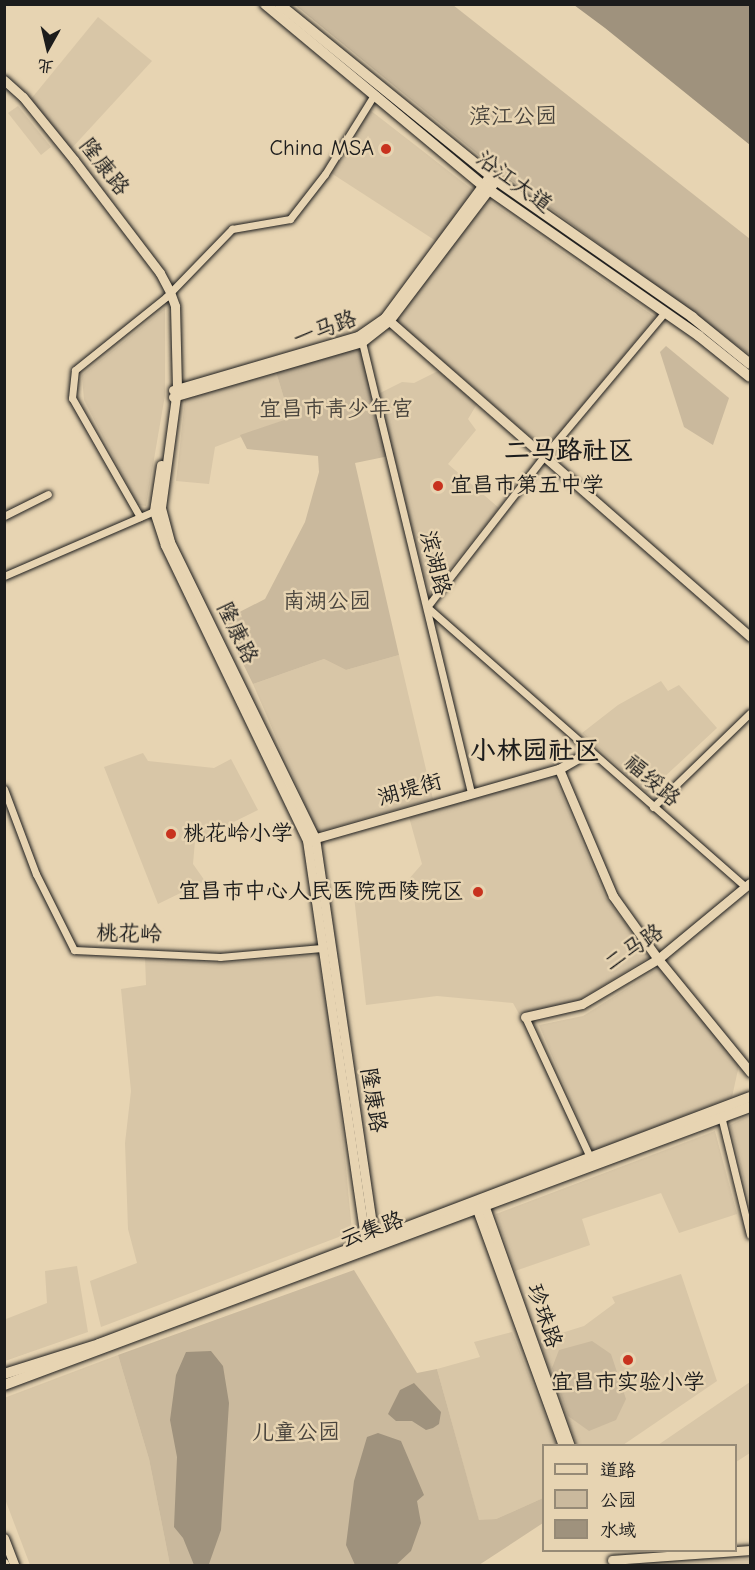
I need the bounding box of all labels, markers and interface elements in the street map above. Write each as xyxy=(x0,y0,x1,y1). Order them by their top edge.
north arrow xyxy=(18,18,78,78)
text: 北 xyxy=(36,56,55,76)
park label: 滨江公园 xyxy=(469,104,557,130)
street label: 隆康路 xyxy=(73,133,135,201)
place label: China MSA xyxy=(269,136,374,162)
marker: China MSA xyxy=(379,142,393,156)
street label: 沿江大道 xyxy=(471,145,557,219)
street label: 一马路 xyxy=(289,305,361,353)
park label: 宜昌市青少年宫 xyxy=(259,397,413,423)
district label: 二马路社区 xyxy=(504,436,634,468)
place label: 宜昌市第五中学 xyxy=(450,473,604,499)
marker: 宜昌市第五中学 xyxy=(431,479,445,493)
street label: 滨湖路 xyxy=(414,528,456,598)
park label: 南湖公园 xyxy=(283,589,371,615)
street label: 隆康路 xyxy=(211,598,263,668)
district label: 小林园社区 xyxy=(470,736,600,768)
street label: 福绥路 xyxy=(618,749,686,813)
street label: 湖堤街 xyxy=(375,768,445,812)
place label: 桃花岭小学 xyxy=(183,821,293,847)
marker: 桃花岭小学 xyxy=(164,827,178,841)
place label: 宜昌市中心人民医院西陵院区 xyxy=(178,879,464,905)
marker: 宜昌市中心人民医院西陵院区 xyxy=(469,883,487,901)
street label: 二马路 xyxy=(599,919,669,977)
street label: 桃花岭 xyxy=(96,920,162,948)
street label: 隆康路 xyxy=(355,1065,391,1135)
street label: 云集路 xyxy=(336,1206,408,1254)
street label: 珍珠路 xyxy=(521,1281,567,1351)
marker: 宜昌市实验小学 xyxy=(621,1353,635,1367)
place label: 宜昌市实验小学 xyxy=(551,1370,705,1396)
park label: 儿童公园 xyxy=(252,1420,340,1446)
legend xyxy=(542,1444,737,1552)
text: 道路 xyxy=(600,1460,636,1481)
text: 公园 xyxy=(600,1490,636,1511)
text: 水域 xyxy=(600,1520,636,1541)

